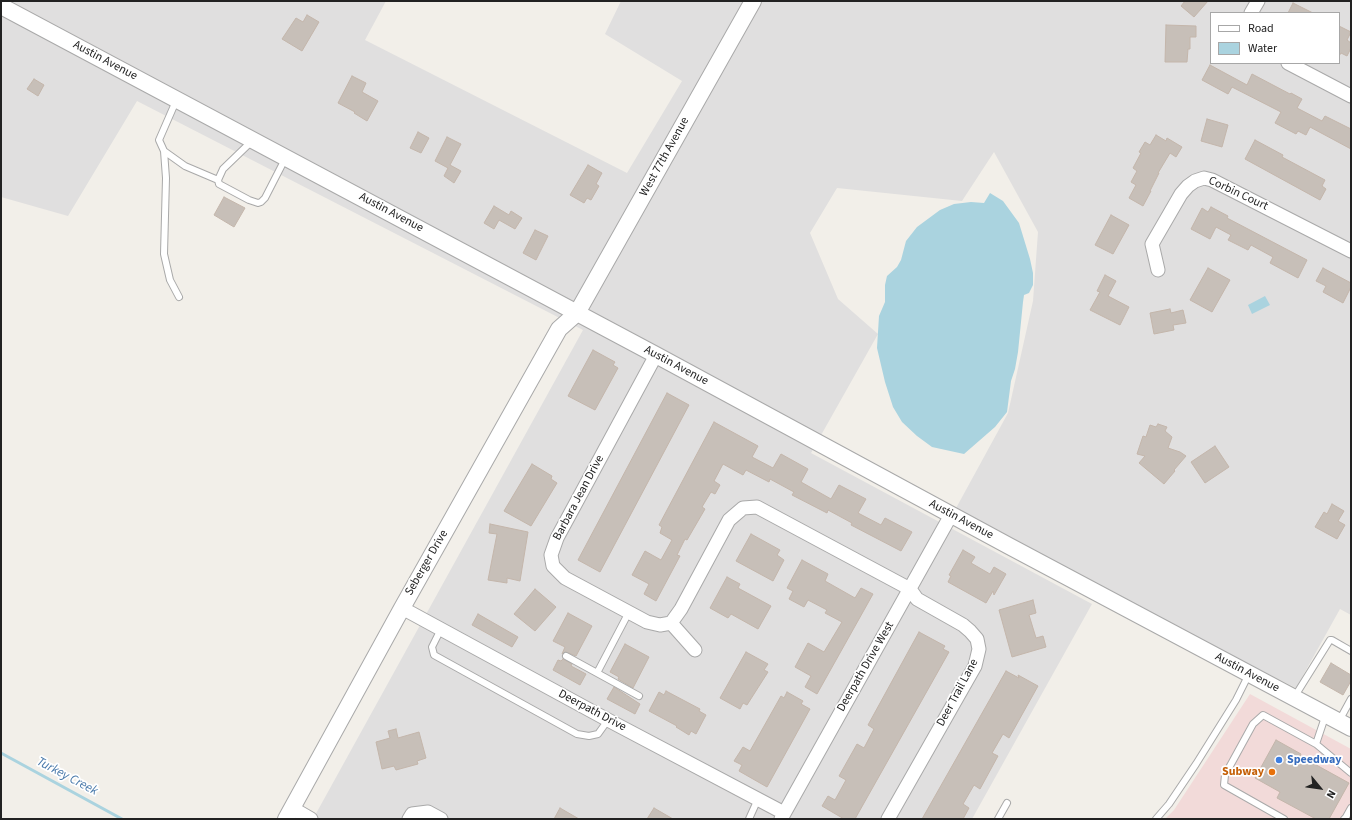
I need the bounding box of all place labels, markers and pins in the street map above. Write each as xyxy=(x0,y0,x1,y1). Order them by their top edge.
place label: Speedway xyxy=(1287,753,1342,767)
marker: Speedway xyxy=(1274,755,1284,765)
place label: Subway xyxy=(1222,765,1264,779)
marker: Subway xyxy=(1267,767,1277,777)

